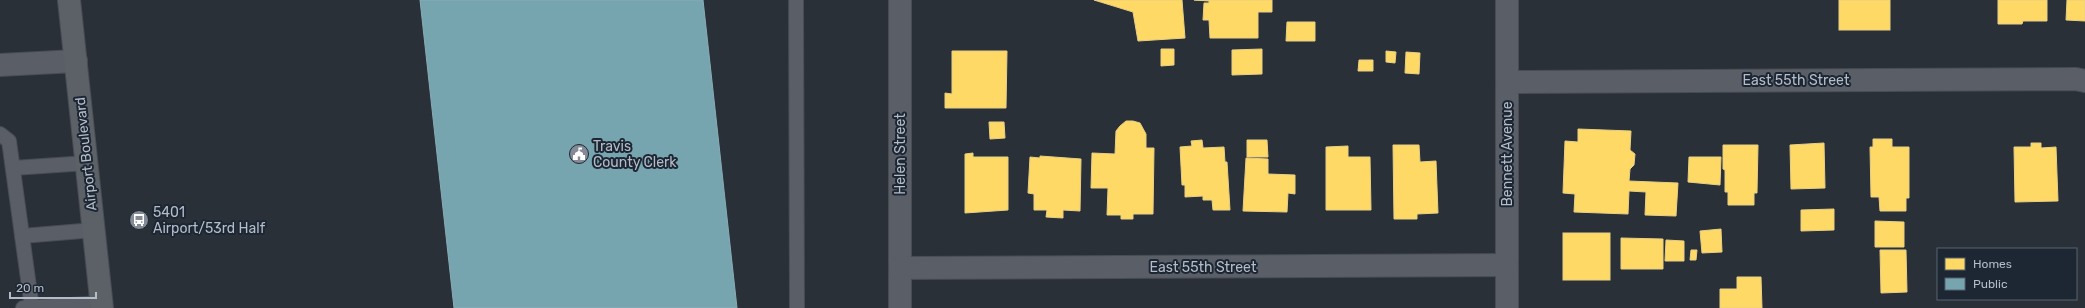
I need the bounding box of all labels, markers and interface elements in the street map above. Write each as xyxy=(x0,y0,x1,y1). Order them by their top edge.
street label: East 55th Street xyxy=(1743,72,1850,89)
street label: Airport Boulevard xyxy=(72,96,100,212)
street label: Bennett Avenue xyxy=(1499,101,1516,207)
street label: Helen Street xyxy=(892,113,909,195)
place label: Travis County Clerk xyxy=(593,138,677,171)
public building icon: Travis County Clerk xyxy=(568,143,590,165)
place label: 5401 Airport/53rd Half xyxy=(153,204,266,237)
bus stop icon: 5401 Airport/53rd Half xyxy=(128,209,150,231)
legend xyxy=(1937,248,2077,300)
text: Homes xyxy=(1973,257,2012,271)
street label: East 55th Street xyxy=(1150,259,1257,276)
scale bar xyxy=(10,274,96,300)
text: Public xyxy=(1973,277,2008,291)
text: 20 m xyxy=(16,281,44,295)

